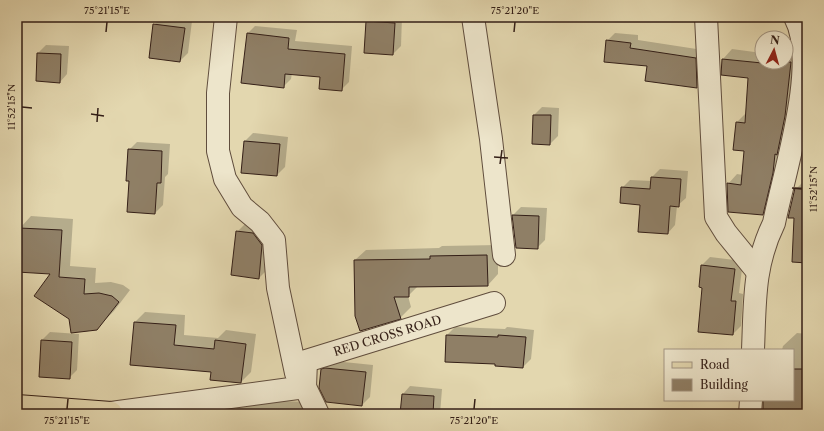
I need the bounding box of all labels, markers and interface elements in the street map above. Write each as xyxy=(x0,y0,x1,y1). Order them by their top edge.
text: 75°21'15"E xyxy=(84,4,130,17)
text: 75°21'20"E xyxy=(491,4,539,17)
north arrow xyxy=(754,30,794,70)
text: N xyxy=(770,33,781,48)
text: 11°52'15"N xyxy=(5,84,18,130)
text: 11°52'15"N xyxy=(807,166,820,212)
street label: RED CROSS ROAD xyxy=(331,312,443,359)
legend xyxy=(664,349,794,401)
text: Road xyxy=(700,357,730,372)
text: Building xyxy=(700,377,748,392)
text: 75°21'15"E xyxy=(44,414,90,427)
text: 75°21'20"E xyxy=(450,414,498,427)

